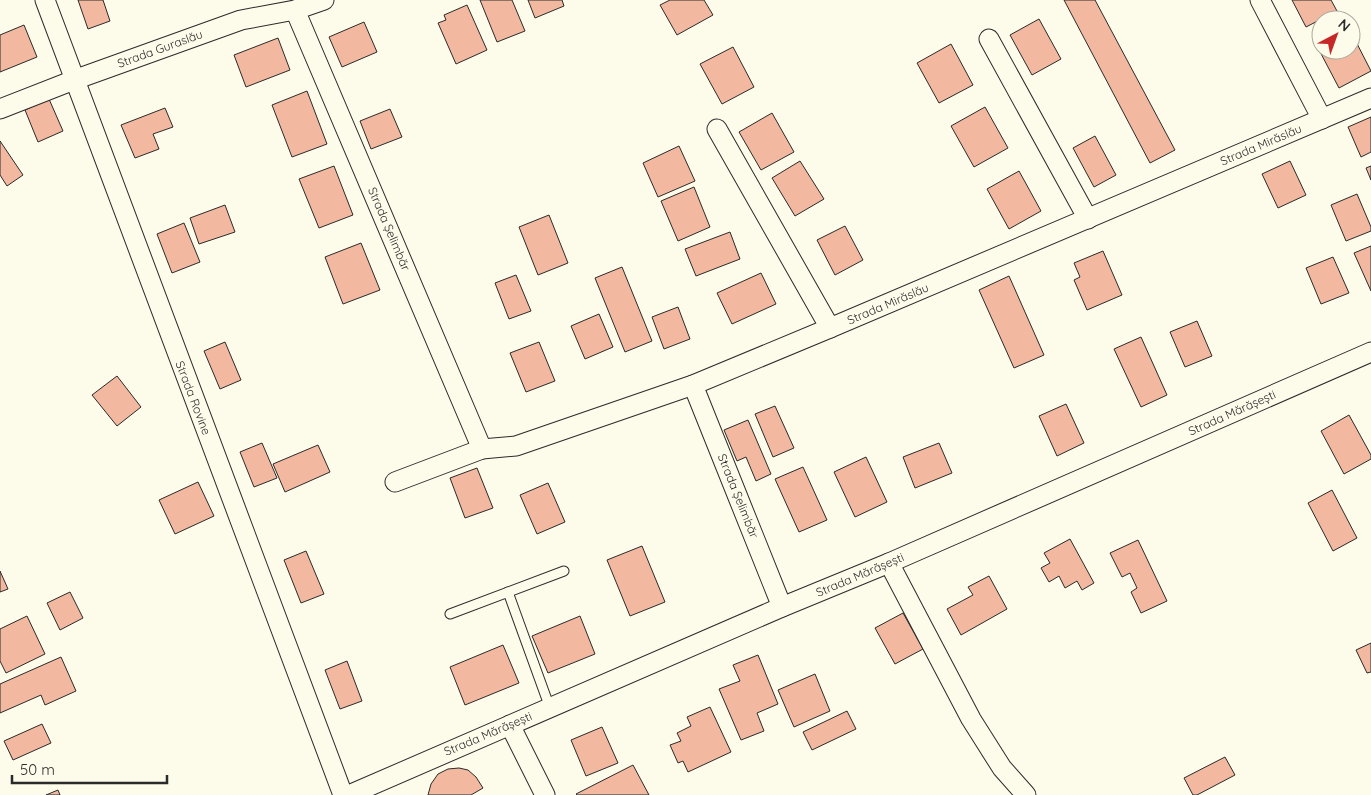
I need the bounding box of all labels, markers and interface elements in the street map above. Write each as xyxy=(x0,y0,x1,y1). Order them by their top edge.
north arrow xyxy=(1311,10,1361,60)
text: N xyxy=(1335,15,1354,35)
street label: Strada Guraslău xyxy=(115,26,205,71)
street label: Strada Mirăslău xyxy=(1218,121,1304,168)
street label: Strada Șelimbăr xyxy=(365,185,414,273)
street label: Strada Mirăslău xyxy=(845,280,931,327)
street label: Strada Rovine xyxy=(172,359,215,437)
street label: Strada Mărășești xyxy=(1186,387,1278,439)
street label: Strada Șelimbăr xyxy=(715,452,762,540)
street label: Strada Mărășești xyxy=(814,549,906,600)
street label: Strada Mărășești xyxy=(442,708,534,759)
scale bar xyxy=(12,752,168,784)
text: 50 m xyxy=(20,760,55,779)

